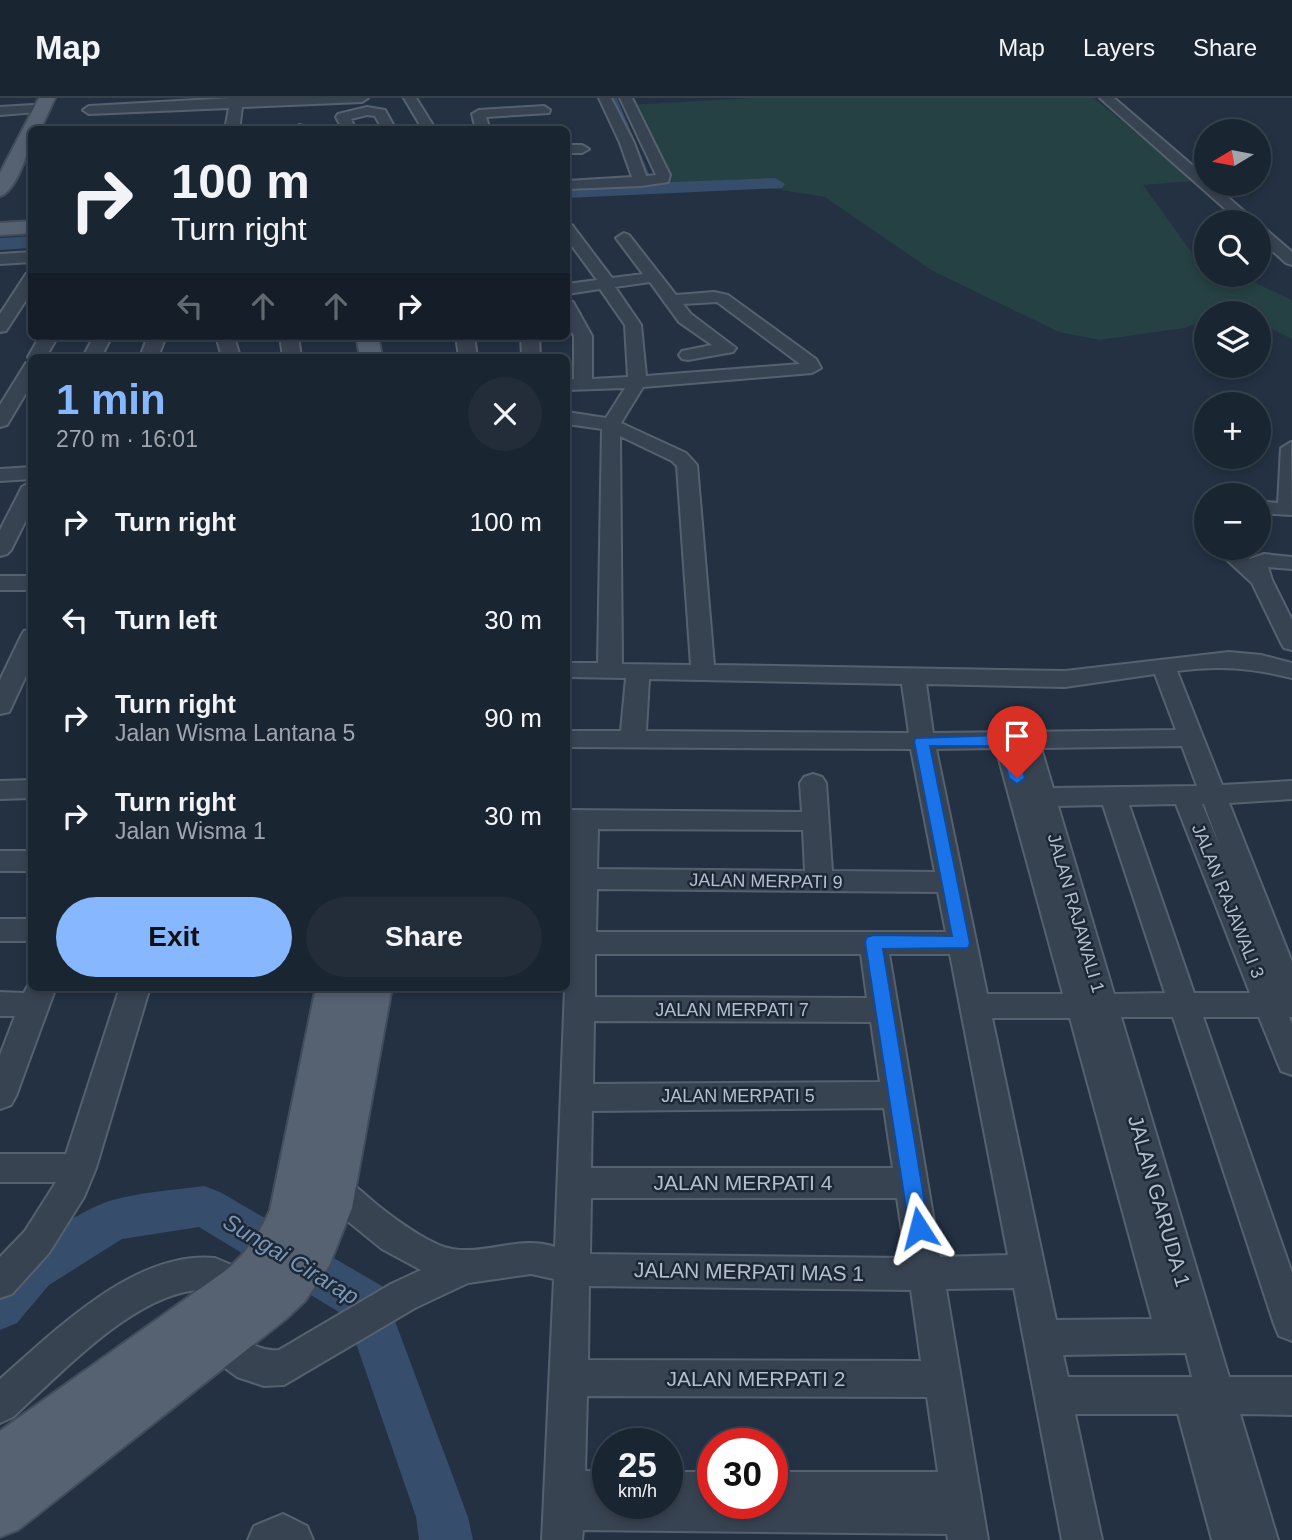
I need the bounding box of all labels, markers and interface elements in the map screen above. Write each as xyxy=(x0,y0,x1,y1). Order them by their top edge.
text: Map xyxy=(35,29,101,66)
text: Map xyxy=(998,34,1045,61)
text: Layers xyxy=(1083,34,1155,61)
text: Share xyxy=(1193,34,1257,61)
north arrow xyxy=(1194,119,1270,196)
map controls xyxy=(1194,119,1271,560)
icon: right xyxy=(56,154,147,245)
text: 100 m xyxy=(171,154,310,208)
button: search xyxy=(1194,210,1271,287)
text: Turn right xyxy=(171,211,307,247)
icon: left xyxy=(171,287,209,325)
icon: ahead xyxy=(244,287,282,325)
icon: ahead xyxy=(317,287,355,325)
icon: right xyxy=(390,287,428,325)
button: layers xyxy=(1194,301,1271,378)
text: 1 min xyxy=(56,376,166,423)
button: close xyxy=(468,377,542,451)
button: + xyxy=(1194,392,1271,469)
text: 270 m · 16:01 xyxy=(56,426,198,452)
button: − xyxy=(1194,483,1271,560)
icon: right xyxy=(56,503,94,541)
text: Turn right xyxy=(115,507,236,537)
text: 100 m xyxy=(470,507,542,537)
icon: left xyxy=(56,601,94,639)
text: Turn left xyxy=(115,605,217,635)
text: 30 m xyxy=(484,605,542,635)
text: Turn right xyxy=(115,689,236,719)
icon: right xyxy=(56,699,94,737)
text: 90 m xyxy=(484,703,542,733)
pin xyxy=(987,706,1047,778)
icon: arrive xyxy=(998,717,1036,755)
text: Jalan Wisma Lantana 5 xyxy=(115,720,355,746)
text: Turn right xyxy=(115,787,236,817)
icon: right xyxy=(56,797,94,835)
text: 30 m xyxy=(484,801,542,831)
text: Jalan Wisma 1 xyxy=(115,818,266,844)
street label: JALAN RAJAWALI 3 xyxy=(1188,821,1268,981)
street label: JALAN RAJAWALI 1 xyxy=(1044,831,1108,995)
street label: JALAN MERPATI 9 xyxy=(689,870,843,892)
button: Exit xyxy=(56,897,292,977)
button: Share xyxy=(306,897,542,977)
street label: JALAN MERPATI 7 xyxy=(655,1000,809,1020)
street label: JALAN MERPATI 5 xyxy=(661,1086,815,1106)
street label: JALAN GARUDA 1 xyxy=(1124,1112,1195,1289)
street label: JALAN MERPATI 4 xyxy=(654,1171,833,1194)
position arrow xyxy=(882,1191,956,1265)
water label: Sungai Cirarap xyxy=(219,1208,364,1310)
street label: JALAN MERPATI MAS 1 xyxy=(634,1258,864,1285)
street label: JALAN MERPATI 2 xyxy=(667,1367,845,1390)
speed limit sign: 30 xyxy=(697,1428,788,1519)
text: 25 xyxy=(618,1445,657,1484)
text: km/h xyxy=(618,1481,657,1501)

